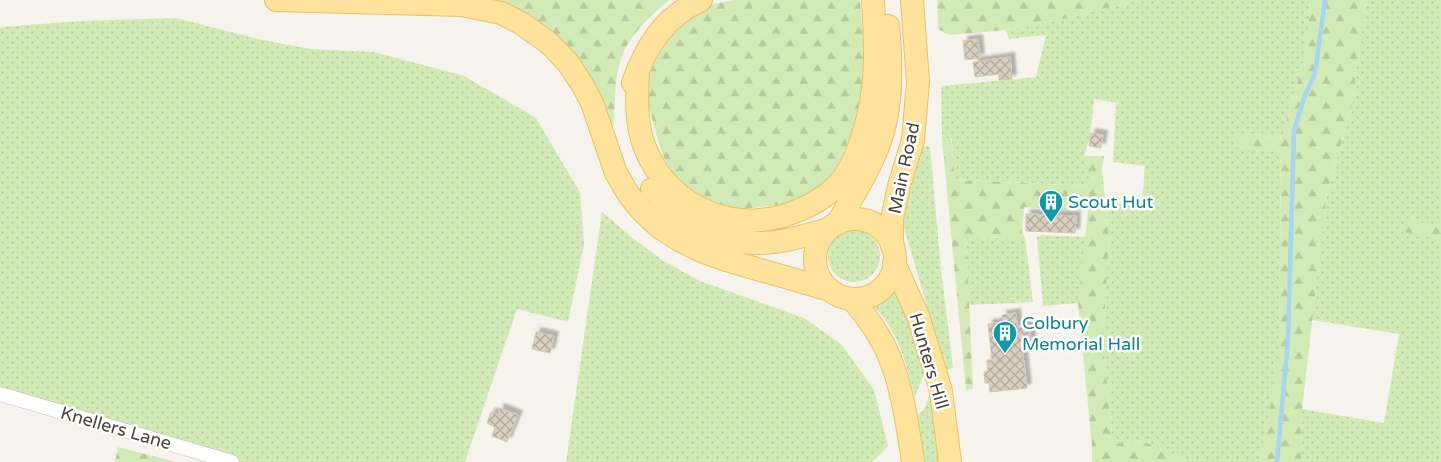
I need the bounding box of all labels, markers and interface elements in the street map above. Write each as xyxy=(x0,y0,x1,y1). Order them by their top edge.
street label: Main Road xyxy=(884,120,924,216)
building icon: Scout Hut xyxy=(1038,189,1064,223)
place label: Scout Hut xyxy=(1068,191,1153,213)
street label: Hunters Hill xyxy=(905,310,953,412)
place label: Colbury Memorial Hall xyxy=(1022,312,1140,355)
building icon: Colbury Memorial Hall xyxy=(992,320,1018,354)
street label: Knellers Lane xyxy=(58,402,174,454)

